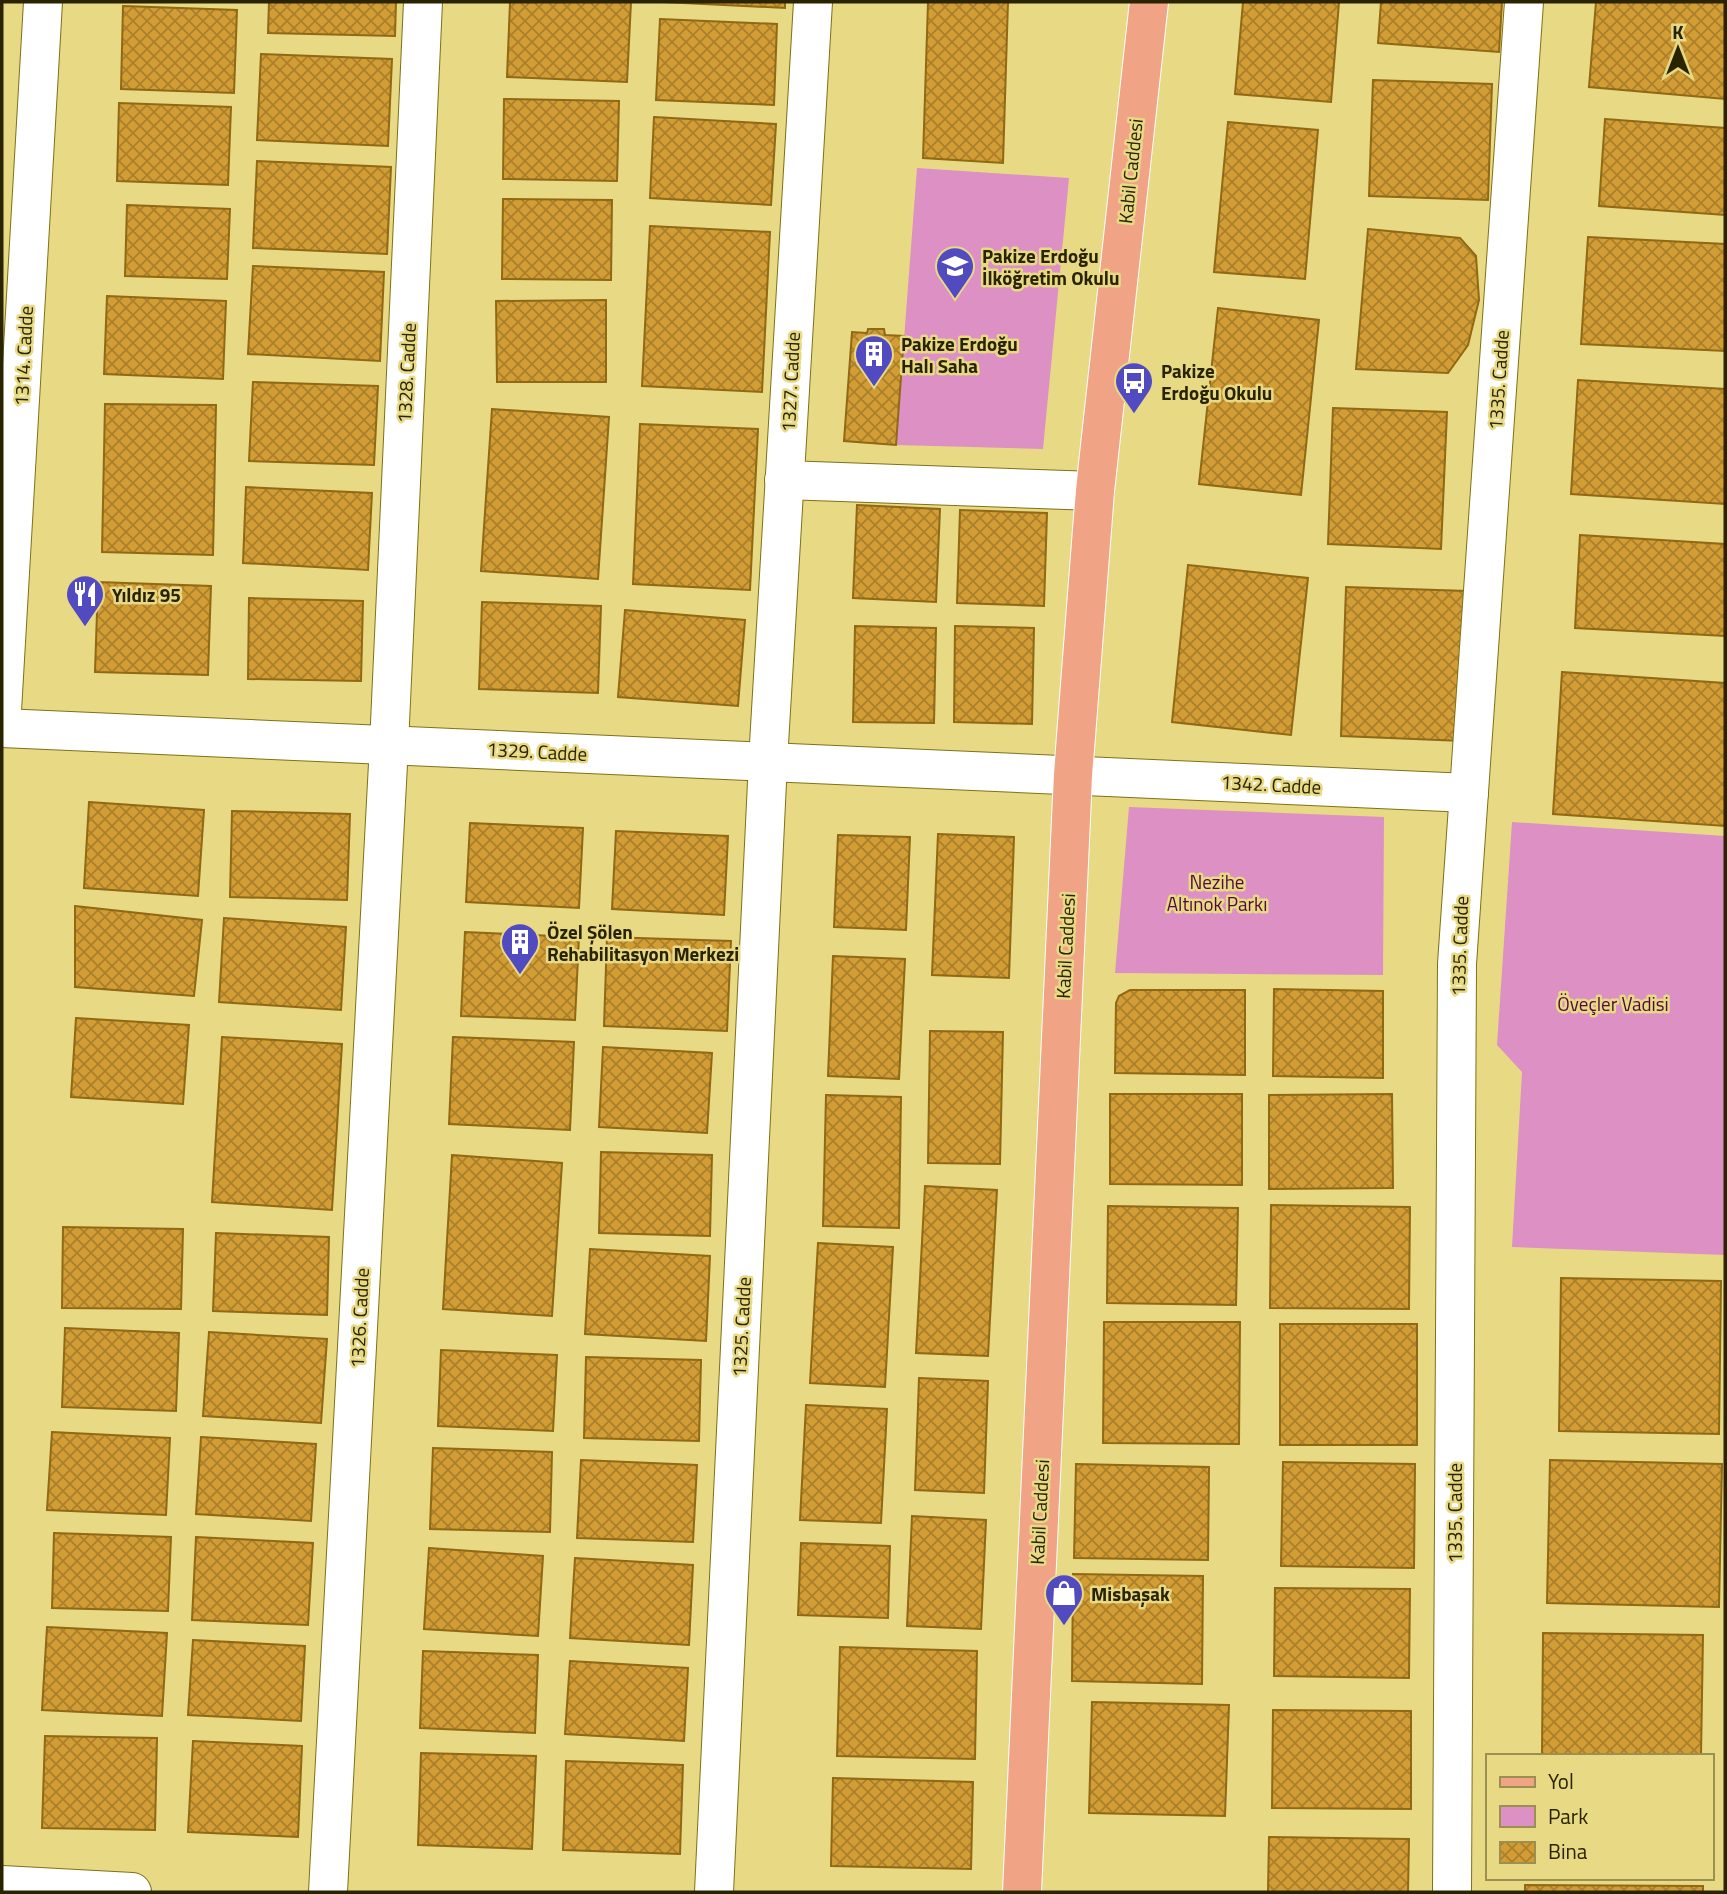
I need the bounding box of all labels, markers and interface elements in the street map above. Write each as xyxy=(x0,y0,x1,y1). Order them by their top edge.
north arrow xyxy=(1643,14,1713,84)
text: K xyxy=(1672,17,1684,46)
street label: Kabil Caddesi xyxy=(1110,117,1150,225)
place label: Pakize Erdoğu İlköğretim Okulu xyxy=(982,241,1119,292)
school or university icon: Pakize Erdoğu İlköğretim Okulu xyxy=(934,245,976,300)
street label: 1314. Cadde xyxy=(6,305,40,407)
street label: 1328. Cadde xyxy=(389,322,423,424)
place label: Pakize Erdoğu Halı Saha xyxy=(901,329,1018,380)
street label: 1335. Cadde xyxy=(1480,329,1516,431)
street label: 1327. Cadde xyxy=(773,331,807,433)
building icon: Pakize Erdoğu Halı Saha xyxy=(853,333,895,388)
place label: Pakize Erdoğu Okulu xyxy=(1161,356,1272,407)
bus stop icon: Pakize Erdoğu Okulu xyxy=(1113,360,1155,415)
restaurant icon: Yıldız 95 xyxy=(64,573,106,628)
place label: Yıldız 95 xyxy=(112,580,181,609)
street label: 1329. Cadde xyxy=(486,734,588,768)
street label: 1342. Cadde xyxy=(1220,767,1322,801)
park label: Nezihe Altınok Parkı xyxy=(1167,867,1267,918)
street label: Kabil Caddesi xyxy=(1048,893,1082,999)
street label: 1335. Cadde xyxy=(1443,895,1475,997)
place label: Özel Şölen Rehabilitasyon Merkezi xyxy=(547,917,739,968)
building icon: Özel Şölen Rehabilitasyon Merkezi xyxy=(499,921,541,976)
park label: Öveçler Vadisi xyxy=(1557,989,1669,1018)
street label: 1326. Cadde xyxy=(342,1267,376,1369)
street label: 1325. Cadde xyxy=(724,1276,758,1378)
street label: Kabil Caddesi xyxy=(1022,1459,1056,1565)
street label: 1335. Cadde xyxy=(1440,1463,1469,1563)
shop icon: Misbaşak xyxy=(1043,1572,1085,1627)
place label: Misbaşak xyxy=(1091,1579,1170,1608)
legend xyxy=(1486,1754,1713,1880)
text: Yol xyxy=(1548,1765,1574,1797)
text: Park xyxy=(1548,1800,1588,1832)
text: Bina xyxy=(1548,1835,1588,1867)

